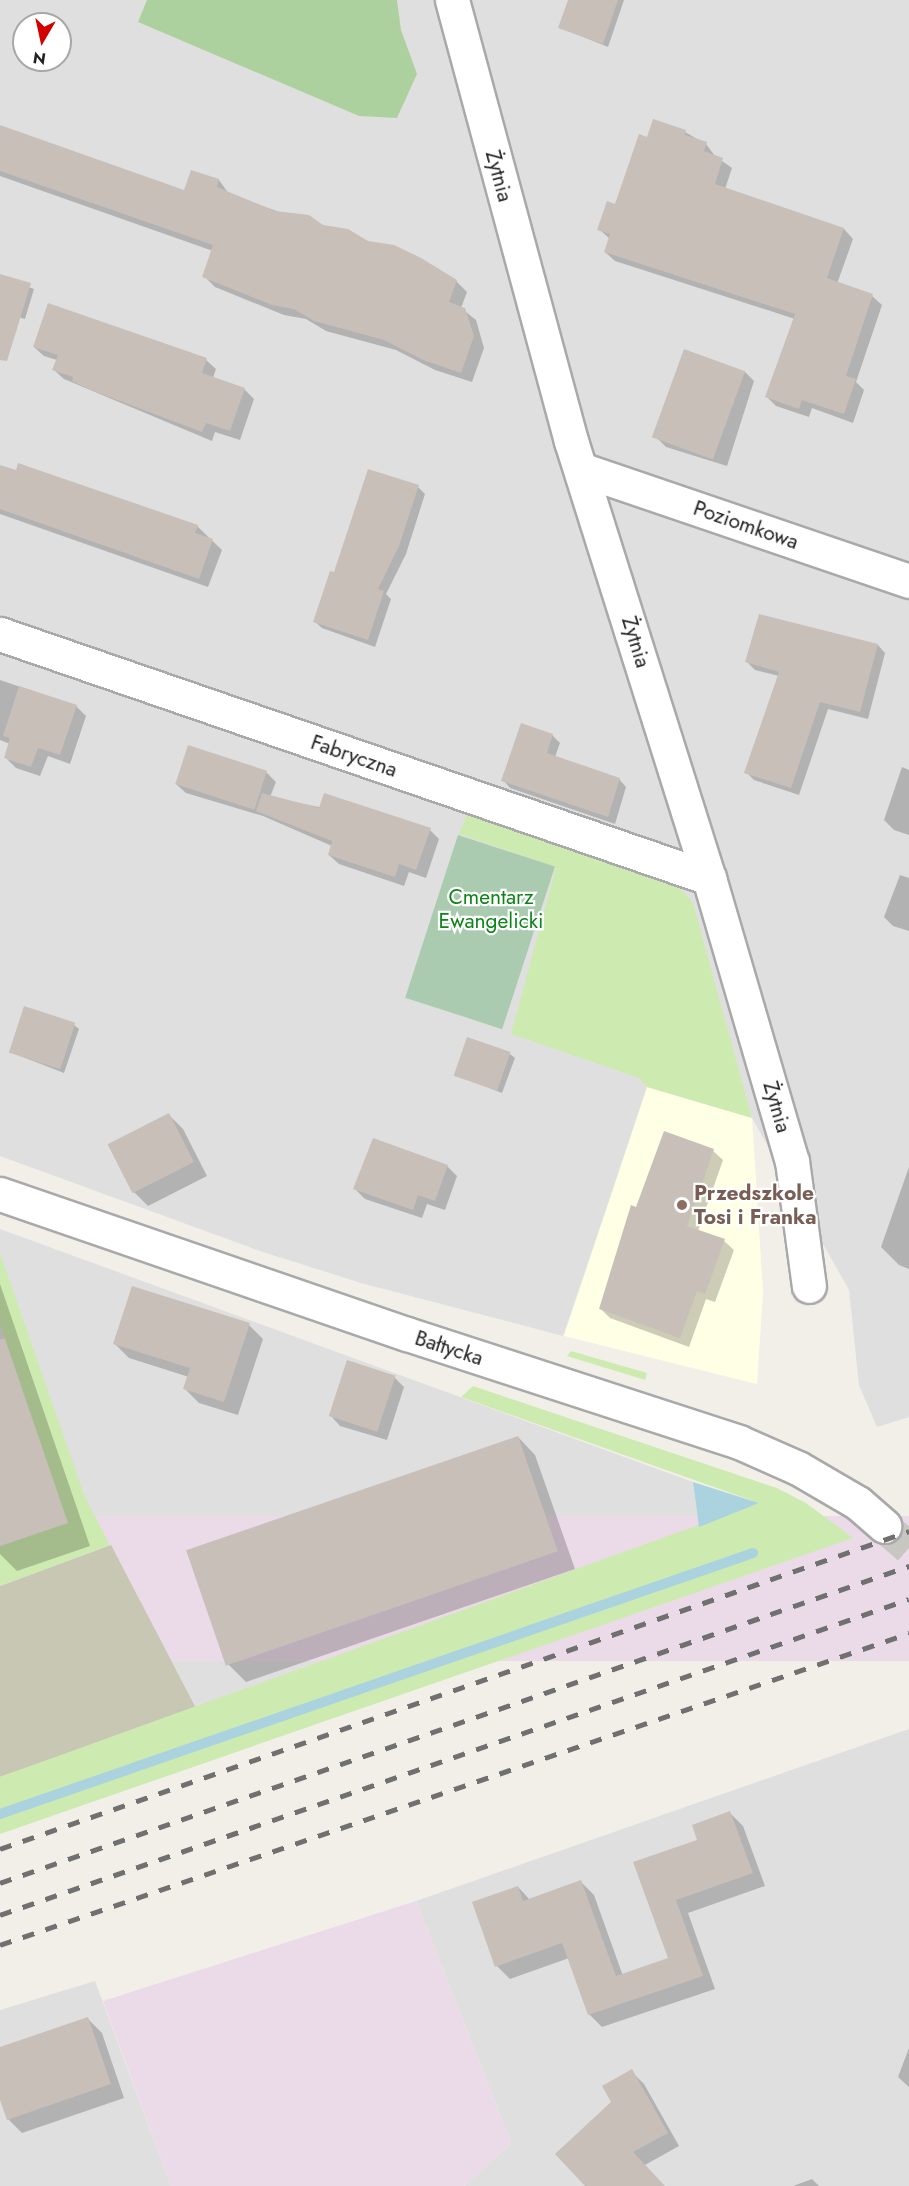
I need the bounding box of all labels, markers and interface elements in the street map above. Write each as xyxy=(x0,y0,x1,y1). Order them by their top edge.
north arrow xyxy=(12,12,72,72)
text: N xyxy=(31,46,47,71)
street label: Żytnia xyxy=(480,147,518,205)
street label: Poziomkowa xyxy=(690,495,802,555)
street label: Żytnia xyxy=(616,613,656,671)
street label: Fabryczna xyxy=(308,730,400,782)
park label: Cmentarz Ewangelicki xyxy=(439,884,543,934)
street label: Żytnia xyxy=(758,1078,796,1136)
place label: Przedszkole Tosi i Franka xyxy=(694,1180,816,1230)
marker: Przedszkole Tosi i Franka xyxy=(675,1198,689,1212)
street label: Bałtycka xyxy=(412,1325,486,1371)

